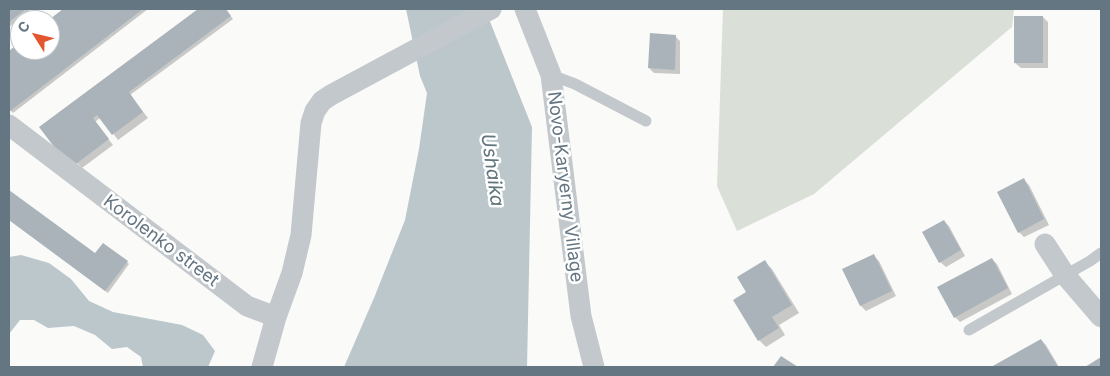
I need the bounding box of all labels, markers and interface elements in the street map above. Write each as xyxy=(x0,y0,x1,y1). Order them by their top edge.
north arrow xyxy=(10,10,60,60)
text: С xyxy=(13,17,33,36)
street label: Novo-Karyerny Village xyxy=(543,90,587,284)
water label: Ushaika xyxy=(476,132,508,208)
street label: Korolenko street xyxy=(99,191,223,291)

